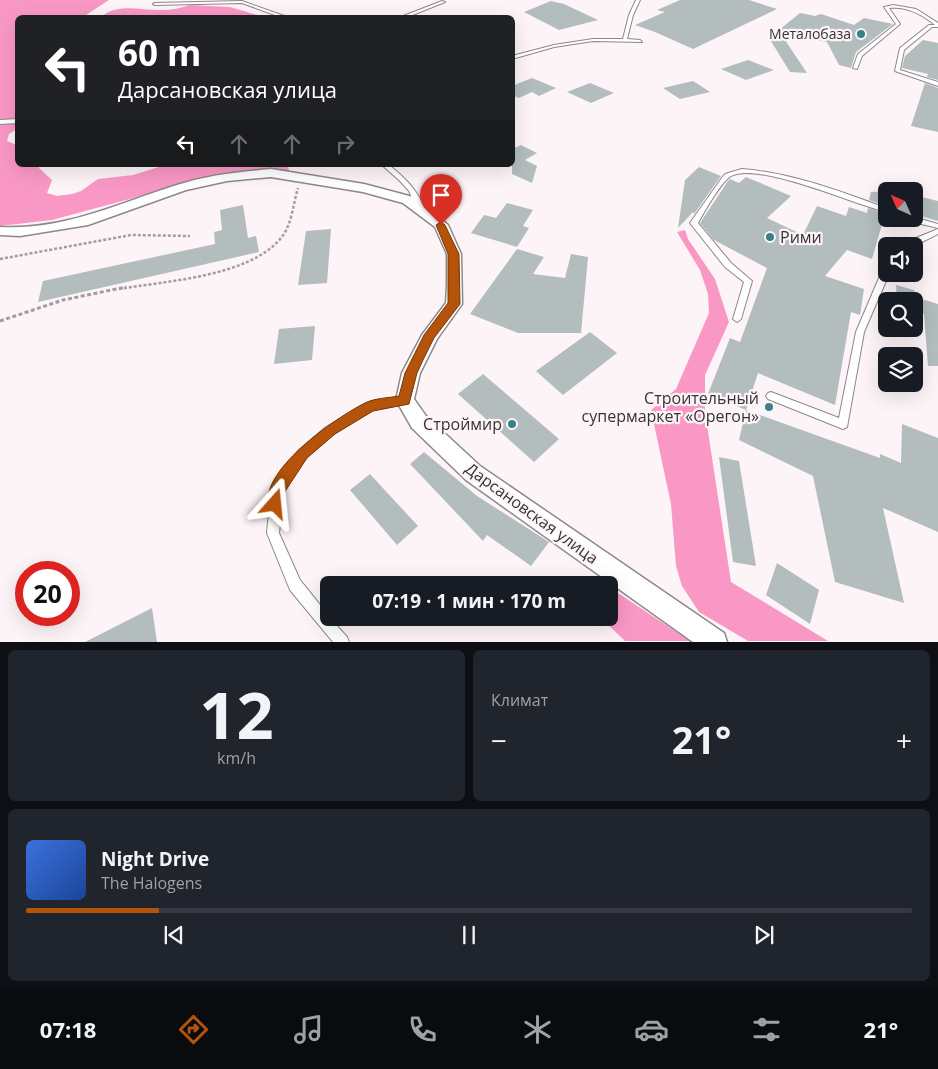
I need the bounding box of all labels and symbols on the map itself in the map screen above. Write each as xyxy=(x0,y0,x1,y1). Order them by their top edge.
place label: Металобаза xyxy=(769,24,851,43)
marker: Металобаза xyxy=(855,28,867,40)
pin xyxy=(420,174,462,225)
north arrow xyxy=(878,182,922,228)
place label: Рими xyxy=(780,226,822,248)
marker: Рими xyxy=(764,231,776,243)
place label: Строительный супермаркет «Орегон» xyxy=(582,387,759,427)
marker: Строительный супермаркет «Орегон» xyxy=(763,401,775,413)
place label: Строймир xyxy=(423,413,502,435)
marker: Строймир xyxy=(506,418,518,430)
street label: Дарсановская улица xyxy=(461,457,603,569)
position arrow xyxy=(248,477,300,529)
speed limit sign: 20 xyxy=(15,561,80,626)

